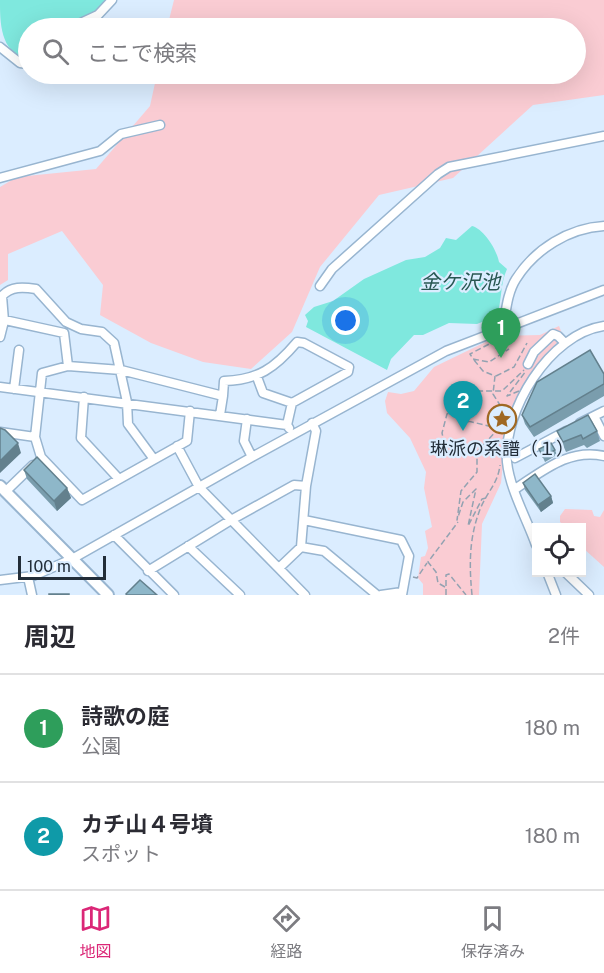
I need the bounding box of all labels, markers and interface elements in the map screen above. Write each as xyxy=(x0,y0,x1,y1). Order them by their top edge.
search box xyxy=(18,18,586,84)
icon: search xyxy=(39,35,72,68)
text: ここで検索 xyxy=(87,40,197,66)
water label: 金ケ沢池 xyxy=(420,270,502,294)
your location xyxy=(331,306,360,335)
pin: 1 xyxy=(482,308,520,358)
pin: 2 xyxy=(444,382,482,431)
place icon: 琳派の系譜（１） xyxy=(486,403,518,435)
place label: 琳派の系譜（１） xyxy=(430,438,574,459)
map controls xyxy=(532,523,586,577)
button: locate xyxy=(532,523,586,577)
scale bar xyxy=(18,553,106,580)
text: 100 m xyxy=(27,557,71,576)
text: 周辺 xyxy=(24,621,76,652)
text: 2件 xyxy=(548,624,580,648)
text: 詩歌の庭 xyxy=(81,703,169,729)
text: 1 xyxy=(39,716,48,740)
text: 180 m xyxy=(525,716,580,740)
text: 公園 xyxy=(81,734,121,758)
text: カチ山４号墳 xyxy=(81,811,213,837)
text: 2 xyxy=(37,824,50,848)
text: 180 m xyxy=(525,824,580,848)
text: スポット xyxy=(81,842,161,866)
tab: 地図 xyxy=(79,902,112,962)
tab: 経路 xyxy=(270,902,303,962)
tab: 保存済み xyxy=(461,902,525,962)

